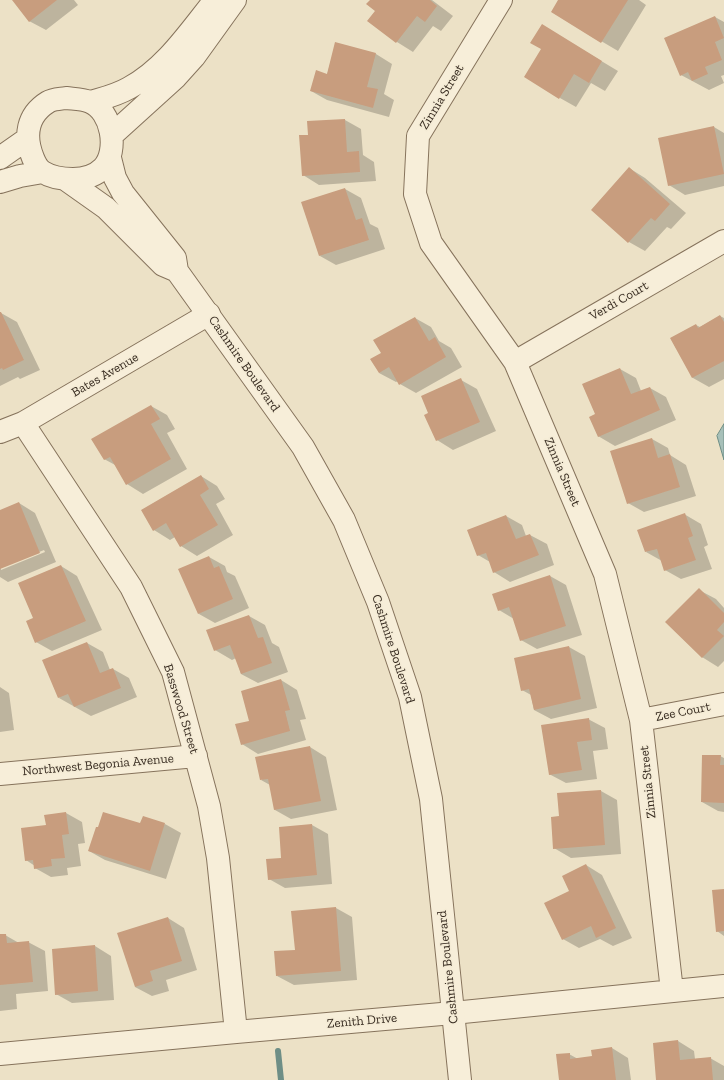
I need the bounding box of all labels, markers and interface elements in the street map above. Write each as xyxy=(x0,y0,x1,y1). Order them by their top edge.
street label: Zinnia Street xyxy=(416,62,468,132)
street label: Verdi Court xyxy=(587,278,651,324)
street label: Cashmire Boulevard xyxy=(205,313,283,415)
street label: Bates Avenue xyxy=(69,350,141,400)
street label: Zinnia Street xyxy=(541,435,583,509)
street label: Cashmire Boulevard xyxy=(368,593,418,705)
street label: Basswood Street xyxy=(160,662,202,756)
street label: Zee Court xyxy=(654,699,712,725)
street label: Zinnia Street xyxy=(636,745,660,819)
street label: Northwest Begonia Avenue xyxy=(22,751,174,779)
street label: Cashmire Boulevard xyxy=(434,910,462,1024)
street label: Zenith Drive xyxy=(326,1010,398,1032)

